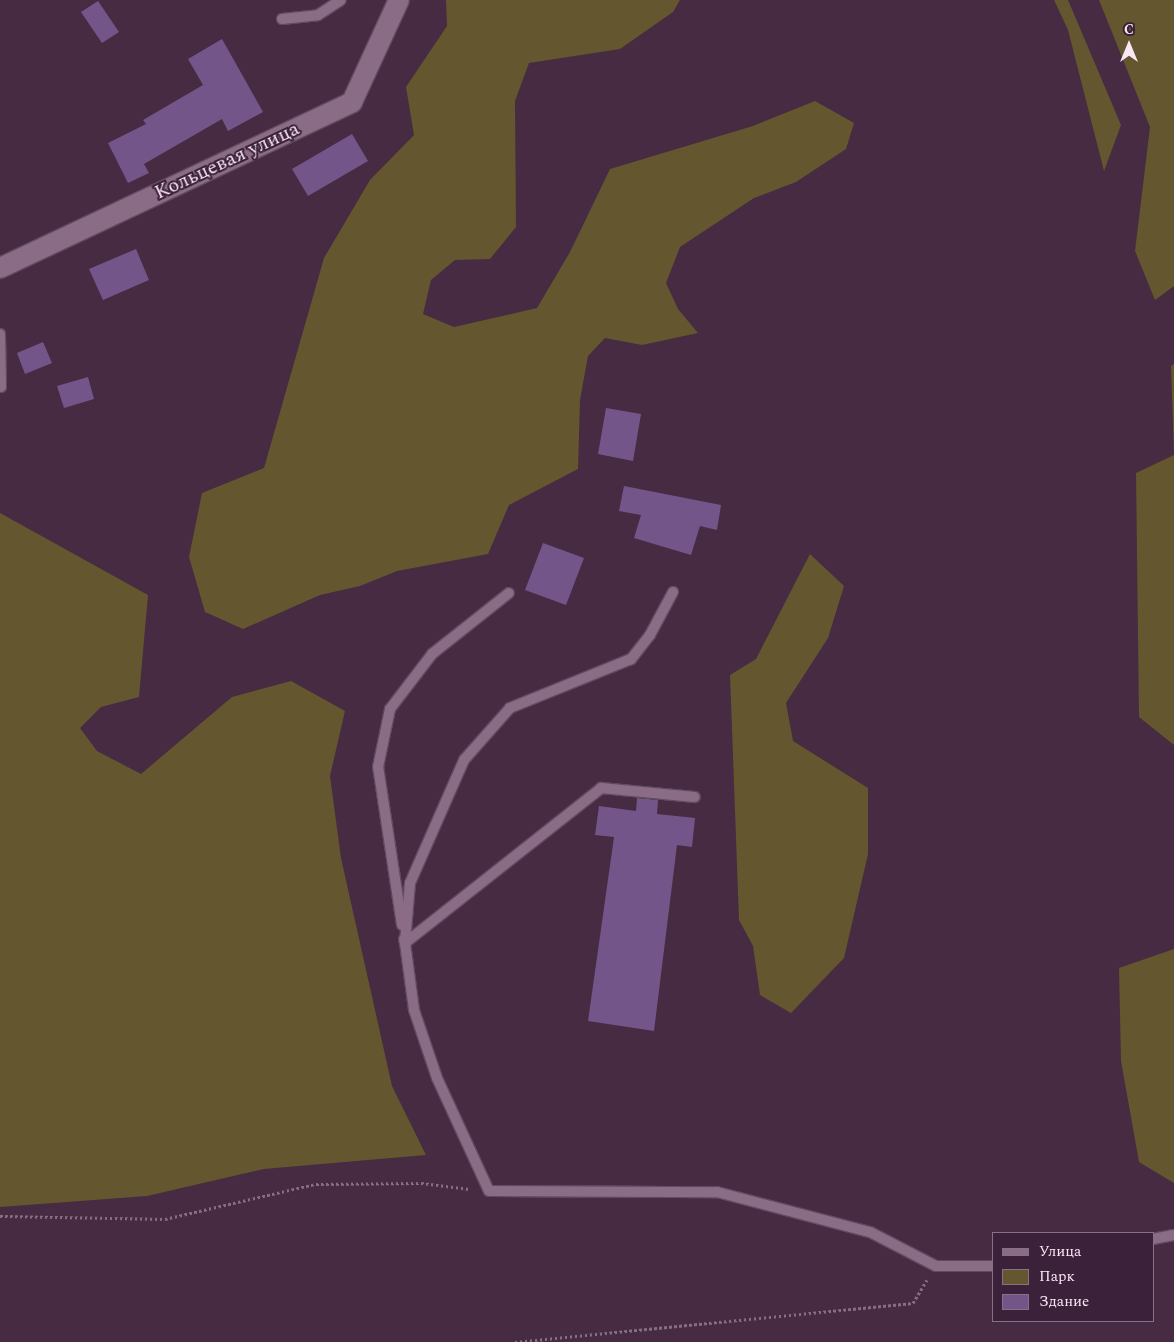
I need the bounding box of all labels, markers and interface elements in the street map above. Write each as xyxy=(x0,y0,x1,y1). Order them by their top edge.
text: С xyxy=(1124,19,1134,40)
north arrow xyxy=(1104,20,1154,70)
street label: Кольцевая улица xyxy=(151,117,303,205)
legend xyxy=(992,1232,1154,1322)
text: Улица xyxy=(1039,1240,1081,1263)
text: Парк xyxy=(1039,1265,1075,1288)
text: Здание xyxy=(1039,1290,1089,1313)

